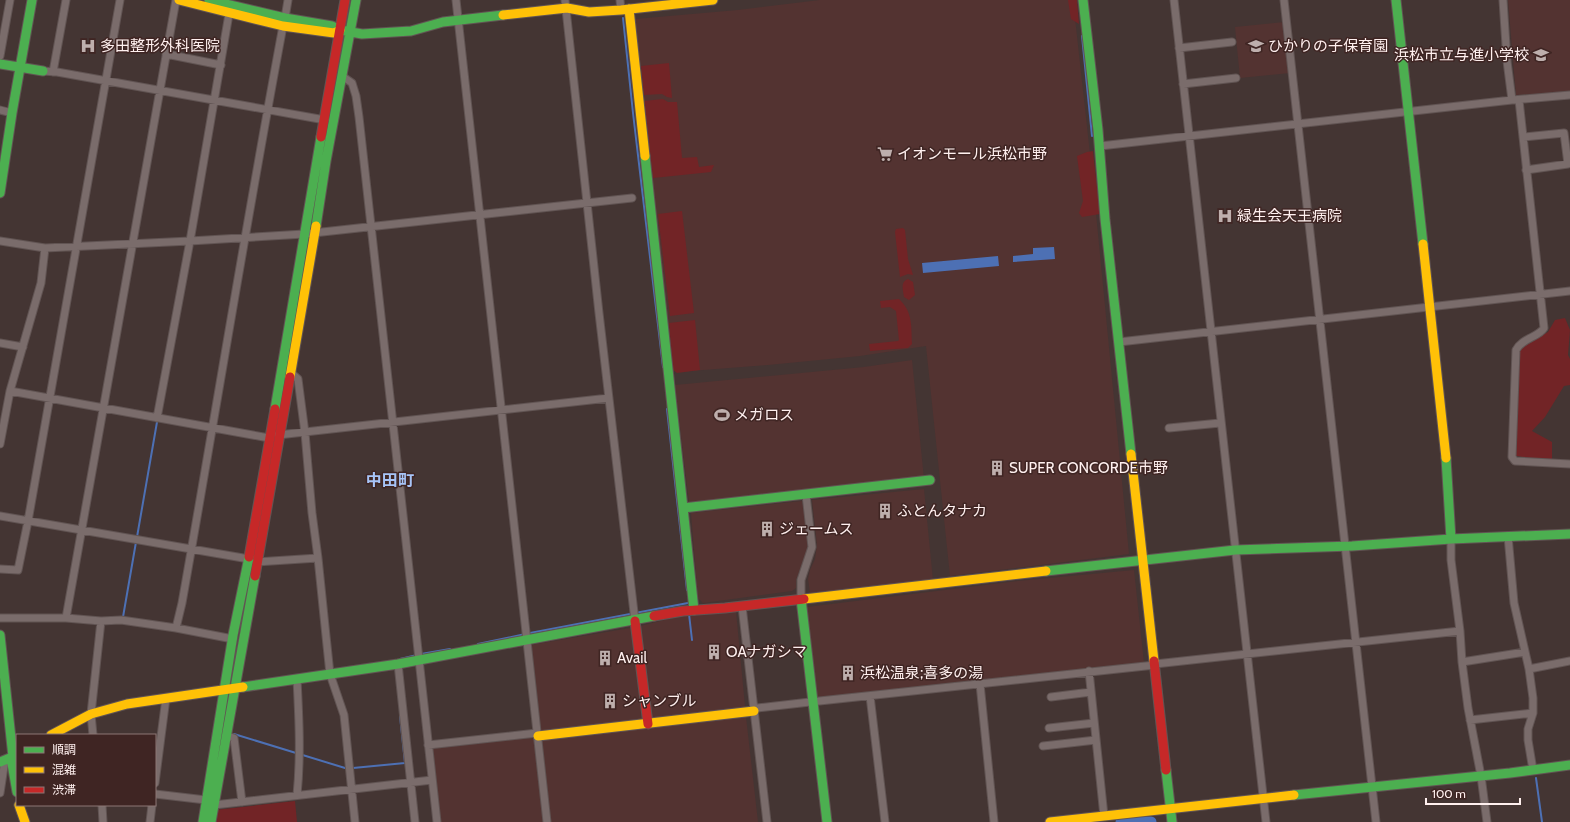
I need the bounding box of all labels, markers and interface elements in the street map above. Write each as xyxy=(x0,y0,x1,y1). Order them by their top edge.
hospital icon: 多田整形外科医院 xyxy=(79,37,97,55)
place label: 多田整形外科医院 xyxy=(100,37,220,55)
school or university icon: ひかりの子保育園 xyxy=(1247,37,1265,55)
place label: ひかりの子保育園 xyxy=(1268,37,1388,55)
place label: 浜松市立与進小学校 xyxy=(1394,46,1529,64)
school or university icon: 浜松市立与進小学校 xyxy=(1532,46,1550,64)
supermarket icon: イオンモール浜松市野 xyxy=(876,145,894,163)
place label: イオンモール浜松市野 xyxy=(897,145,1047,163)
hospital icon: 緑生会天王病院 xyxy=(1216,207,1234,225)
place label: 緑生会天王病院 xyxy=(1237,207,1342,225)
sports icon: メガロス xyxy=(713,406,731,424)
place label: メガロス xyxy=(734,406,794,424)
building icon: SUPER CONCORDE市野 xyxy=(988,459,1006,477)
place label: SUPER CONCORDE市野 xyxy=(1009,459,1168,477)
district label: 中田町 xyxy=(366,471,414,490)
building icon: ふとんタナカ xyxy=(876,502,894,520)
place label: ふとんタナカ xyxy=(897,502,987,520)
building icon: ジェームス xyxy=(758,520,776,538)
place label: ジェームス xyxy=(779,520,854,538)
building icon: OAナガシマ xyxy=(705,643,723,661)
place label: OAナガシマ xyxy=(726,643,807,661)
building icon: Avail xyxy=(596,649,614,667)
place label: Avail xyxy=(617,649,647,667)
building icon: 浜松温泉;喜多の湯 xyxy=(839,664,857,682)
place label: 浜松温泉;喜多の湯 xyxy=(860,664,983,682)
building icon: シャンブル xyxy=(601,692,619,710)
place label: シャンブル xyxy=(622,692,697,710)
legend xyxy=(16,734,156,806)
text: 順調 xyxy=(52,742,76,757)
text: 混雑 xyxy=(52,762,76,777)
scale bar xyxy=(1426,780,1520,806)
text: 渋滞 xyxy=(52,782,76,797)
text: 100 m xyxy=(1432,786,1466,801)

